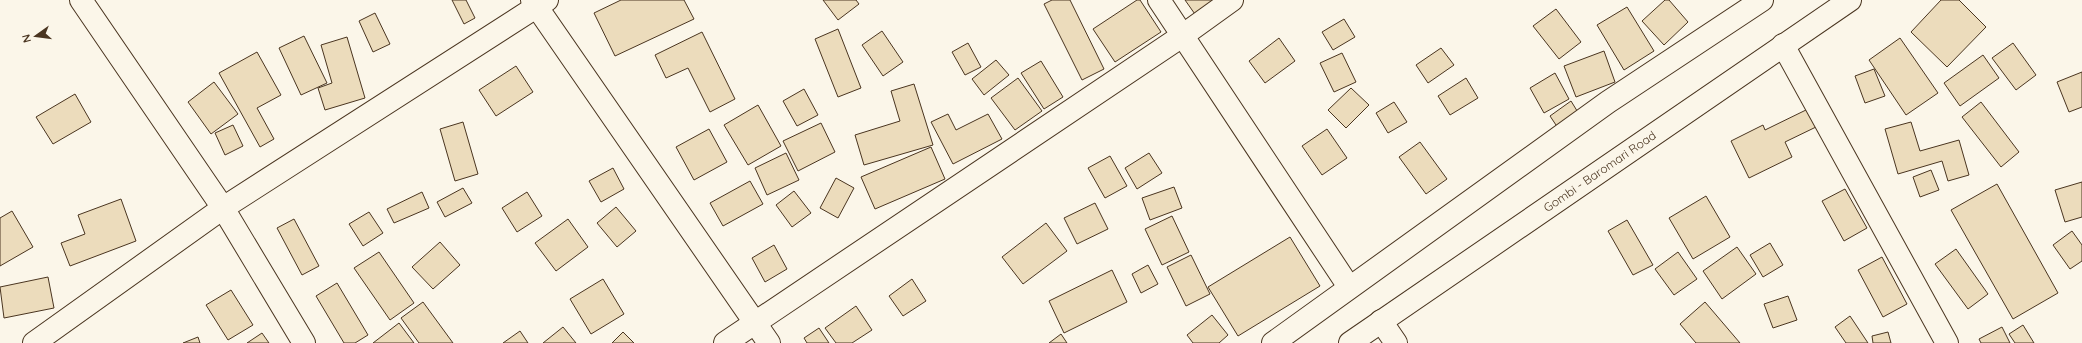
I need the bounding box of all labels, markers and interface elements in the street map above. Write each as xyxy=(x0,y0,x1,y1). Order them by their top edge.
north arrow xyxy=(16,16,56,56)
text: N xyxy=(19,33,34,44)
street label: Gombi - Baromari Road xyxy=(1541,127,1659,215)

